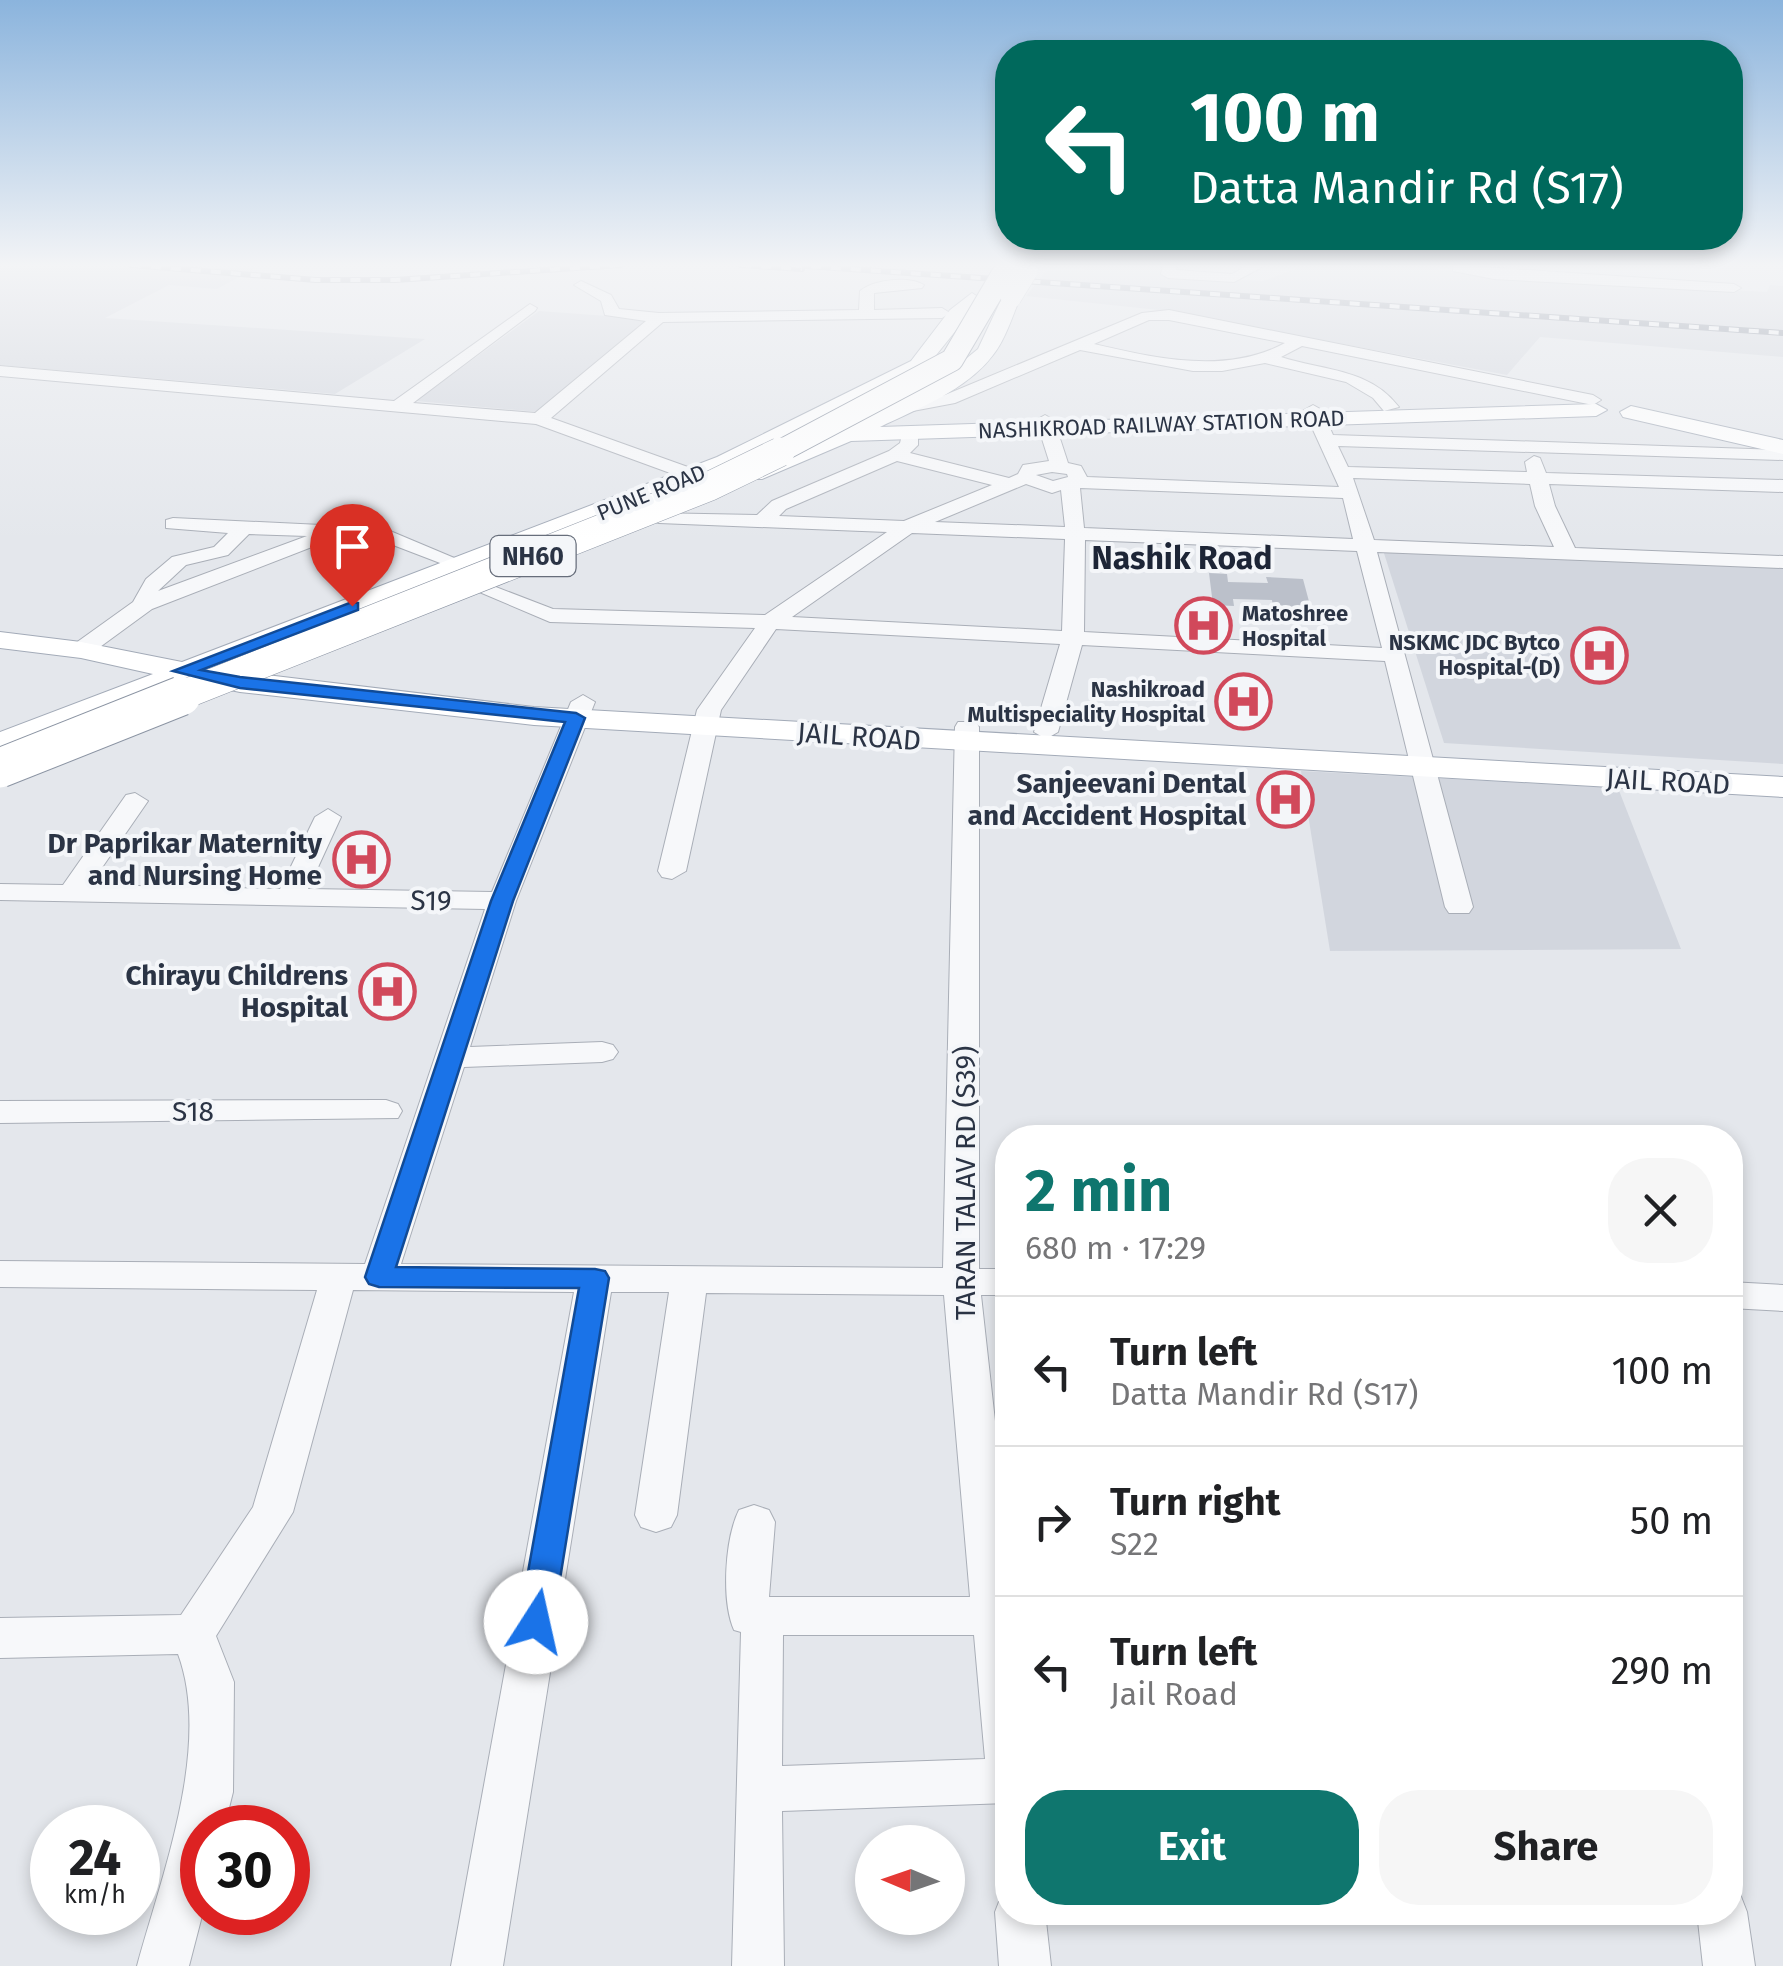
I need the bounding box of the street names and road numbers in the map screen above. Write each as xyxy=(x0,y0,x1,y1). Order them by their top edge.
street label: NASHIKROAD RAILWAY STATION ROAD xyxy=(977,405,1345,444)
street label: PUNE ROAD xyxy=(593,458,709,526)
road number: NH60 xyxy=(490,536,576,576)
street label: JAIL ROAD xyxy=(796,716,922,757)
street label: JAIL ROAD xyxy=(1605,762,1731,801)
street label: S19 xyxy=(410,884,452,917)
street label: TARAN TALAV RD (S39) xyxy=(949,1046,982,1320)
street label: S18 xyxy=(172,1095,214,1128)

